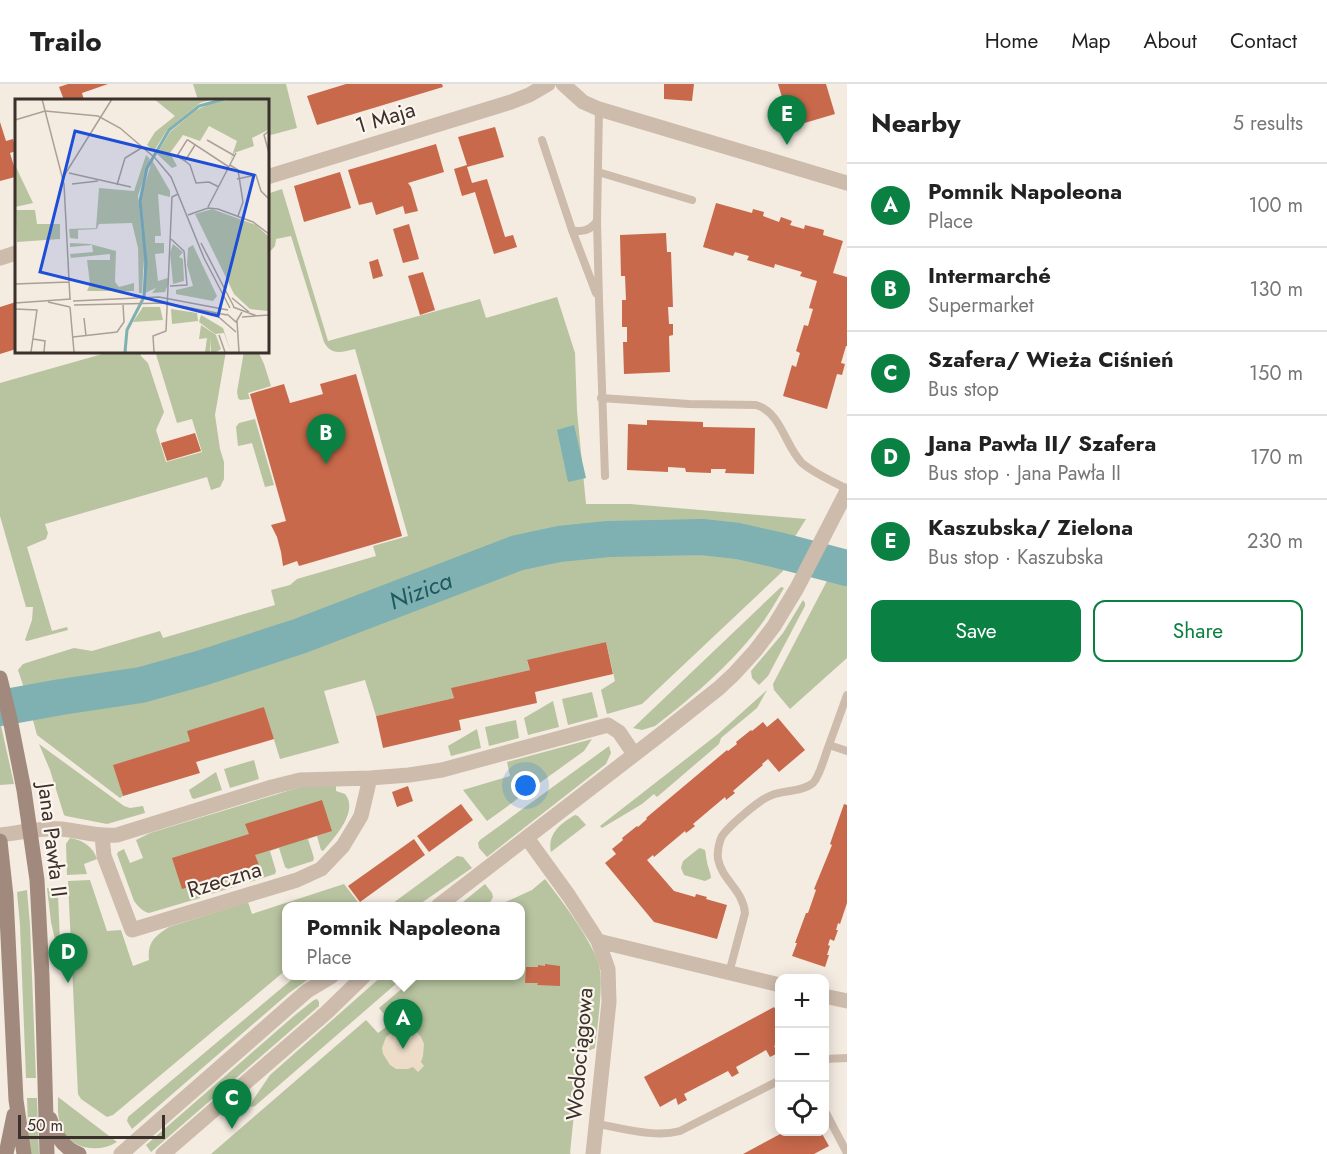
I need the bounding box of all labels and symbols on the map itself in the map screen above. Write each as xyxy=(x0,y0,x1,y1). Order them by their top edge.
street label: 1 Maja xyxy=(351,93,419,141)
pin: E xyxy=(768,95,806,145)
inset map xyxy=(15,99,268,352)
pin: B xyxy=(306,414,346,464)
water label: Nizica xyxy=(383,562,457,618)
your location xyxy=(511,771,540,800)
street label: Jana Pawła II xyxy=(30,778,76,899)
street label: Rzeczna xyxy=(183,853,265,905)
pin: D xyxy=(48,934,88,983)
street label: Wodociągowa xyxy=(557,986,601,1122)
pin: A xyxy=(384,1000,422,1049)
pin: C xyxy=(212,1080,252,1129)
scale bar xyxy=(18,1112,165,1140)

